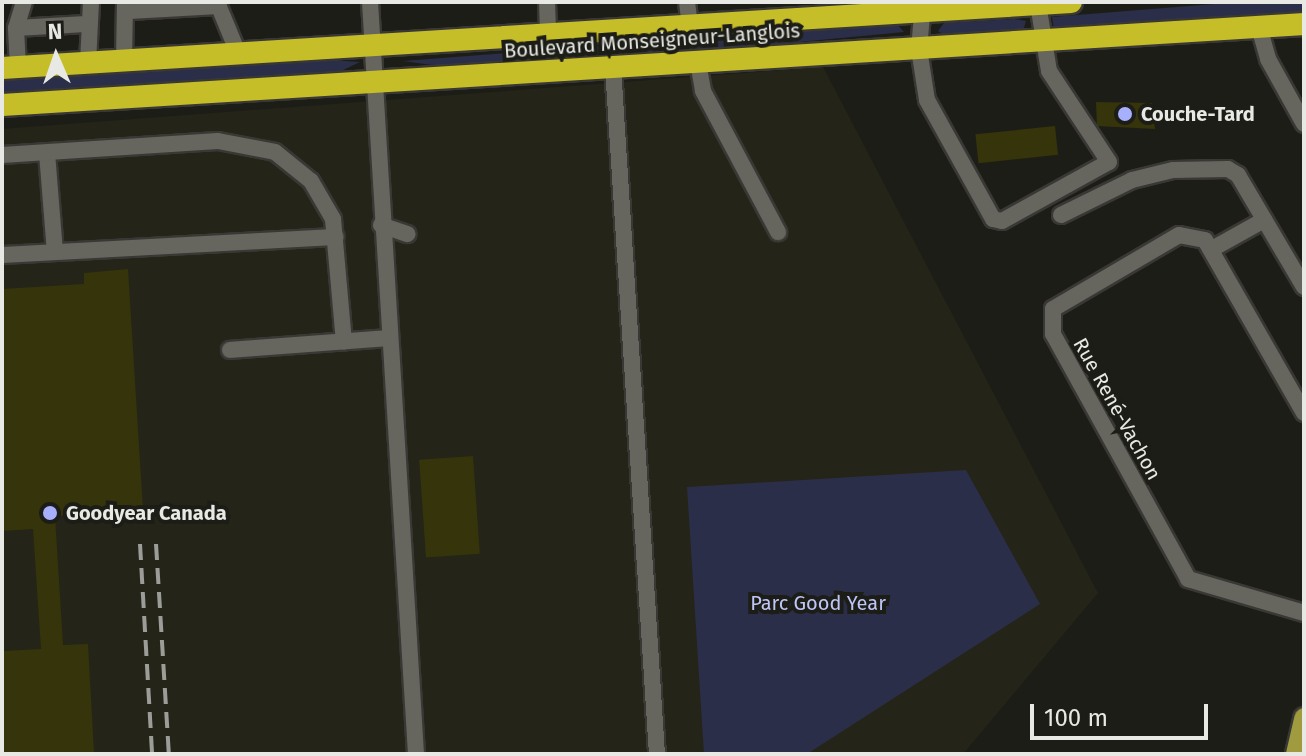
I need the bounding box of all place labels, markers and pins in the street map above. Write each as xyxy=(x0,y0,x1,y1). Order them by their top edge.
place label: Couche-Tard xyxy=(1141,102,1255,126)
marker: Couche-Tard xyxy=(1116,105,1134,123)
place label: Goodyear Canada xyxy=(66,501,227,525)
marker: Goodyear Canada xyxy=(41,504,59,522)

